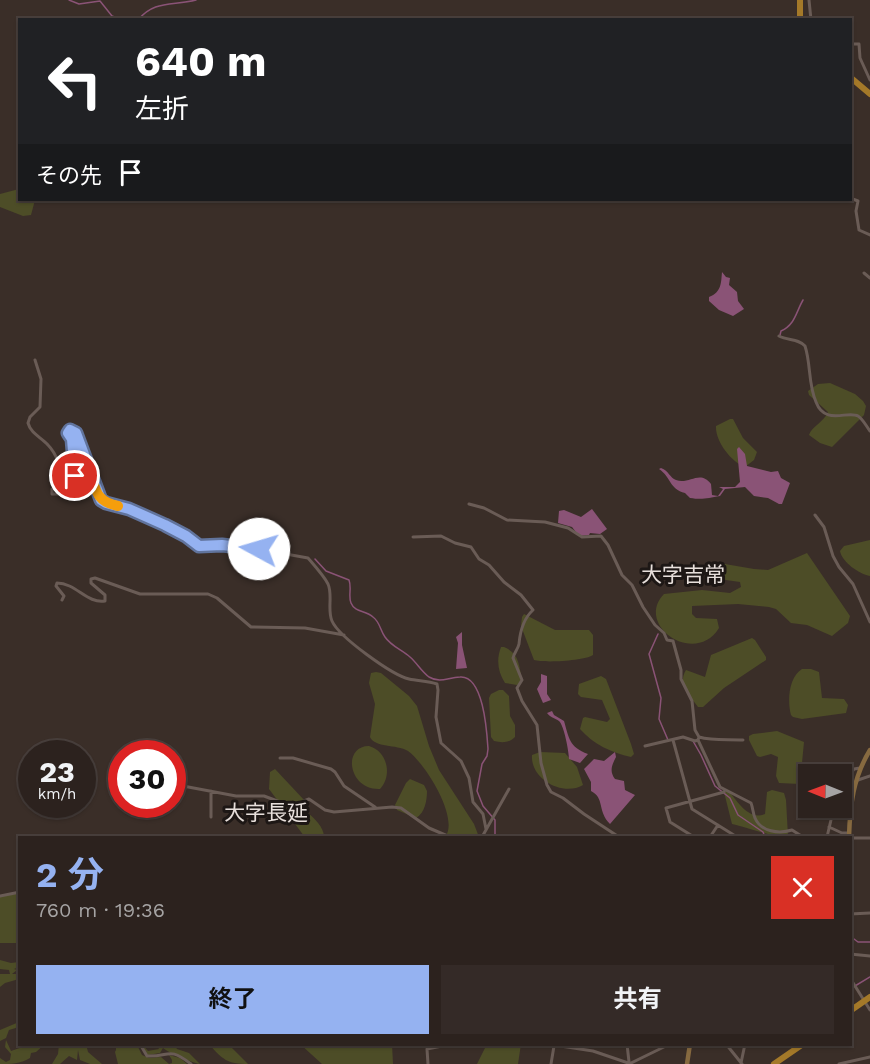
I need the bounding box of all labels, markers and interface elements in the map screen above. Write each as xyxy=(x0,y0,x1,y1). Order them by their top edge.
text: 640 m xyxy=(135,37,267,86)
icon: left xyxy=(36,42,114,120)
text: 左折 xyxy=(135,93,189,125)
icon: arrive xyxy=(114,156,147,189)
text: その先 xyxy=(36,163,102,188)
pin xyxy=(49,450,100,501)
icon: arrive xyxy=(58,459,91,492)
position arrow xyxy=(227,517,291,581)
district label: 大字吉常 xyxy=(641,562,725,587)
speed limit sign: 30 xyxy=(108,740,186,818)
text: 23 xyxy=(39,754,75,789)
north arrow xyxy=(798,764,852,818)
map controls xyxy=(798,764,852,818)
text: km/h xyxy=(38,785,76,803)
district label: 大字長延 xyxy=(224,800,308,825)
text: 2 分 xyxy=(36,854,104,896)
button: close xyxy=(771,856,834,919)
text: 760 m · 19:36 xyxy=(36,898,165,922)
button: 終了 xyxy=(36,965,429,1034)
button: 共有 xyxy=(441,965,834,1034)

